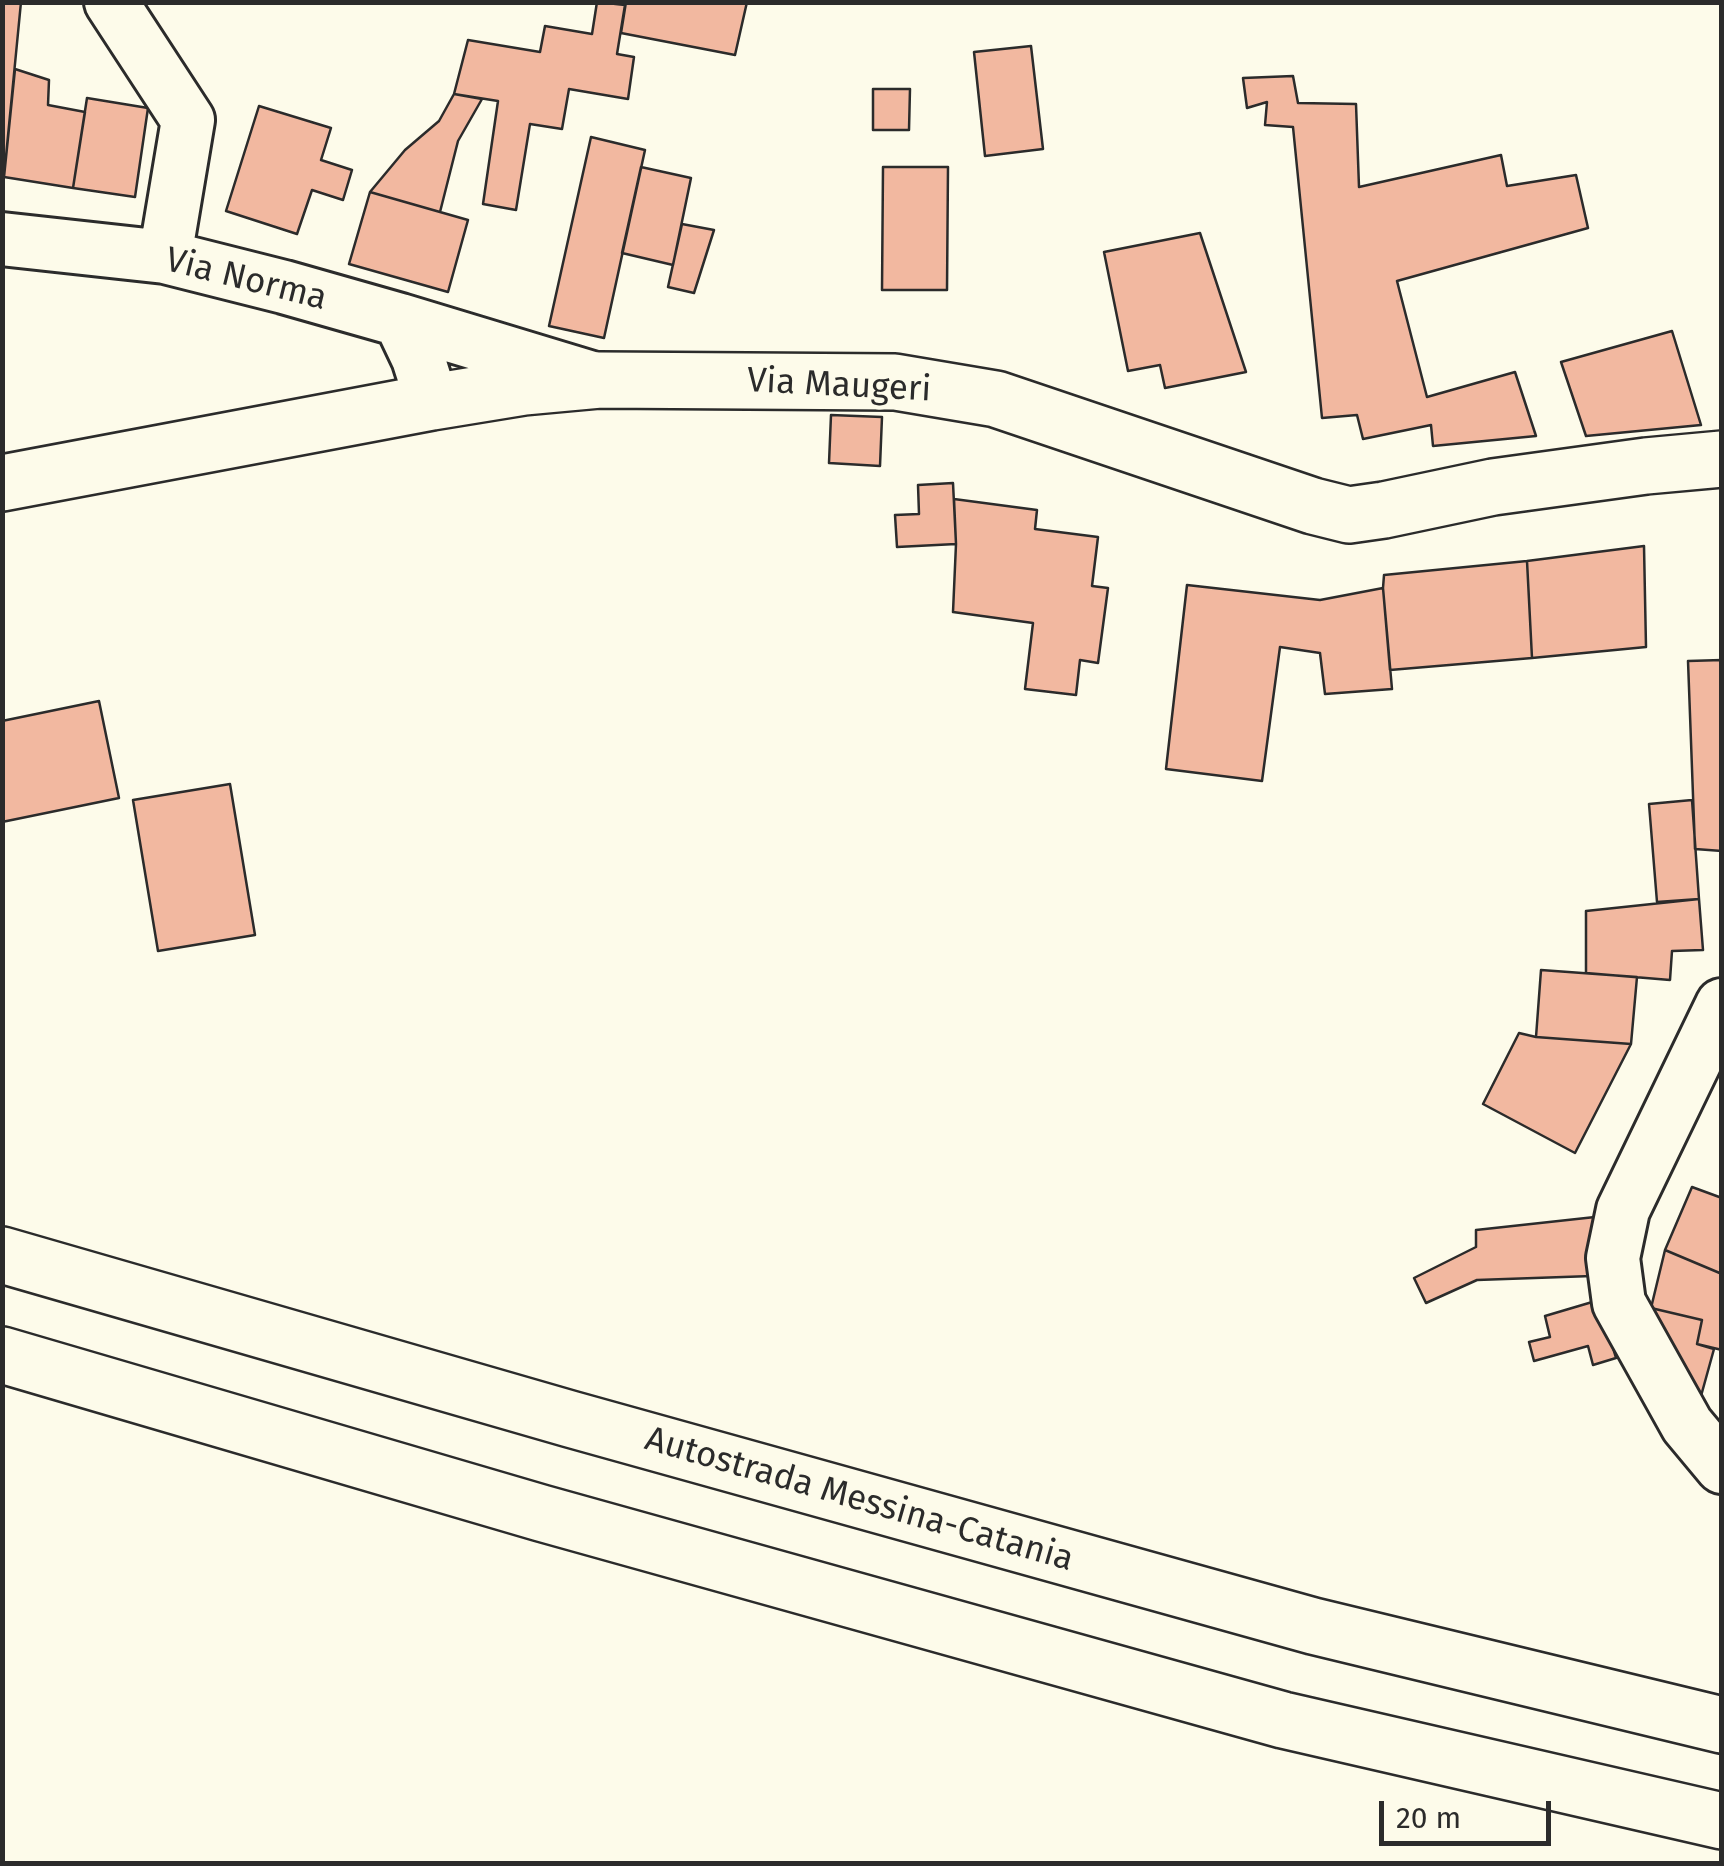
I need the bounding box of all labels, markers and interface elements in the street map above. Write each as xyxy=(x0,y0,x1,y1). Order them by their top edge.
street label: Via Norma xyxy=(161,240,331,320)
street label: Via Maugeri xyxy=(746,360,932,412)
street label: Autostrada Messina-Catania xyxy=(640,1419,1078,1581)
scale bar xyxy=(1384,1781,1556,1843)
text: 20 m xyxy=(1396,1800,1461,1836)

